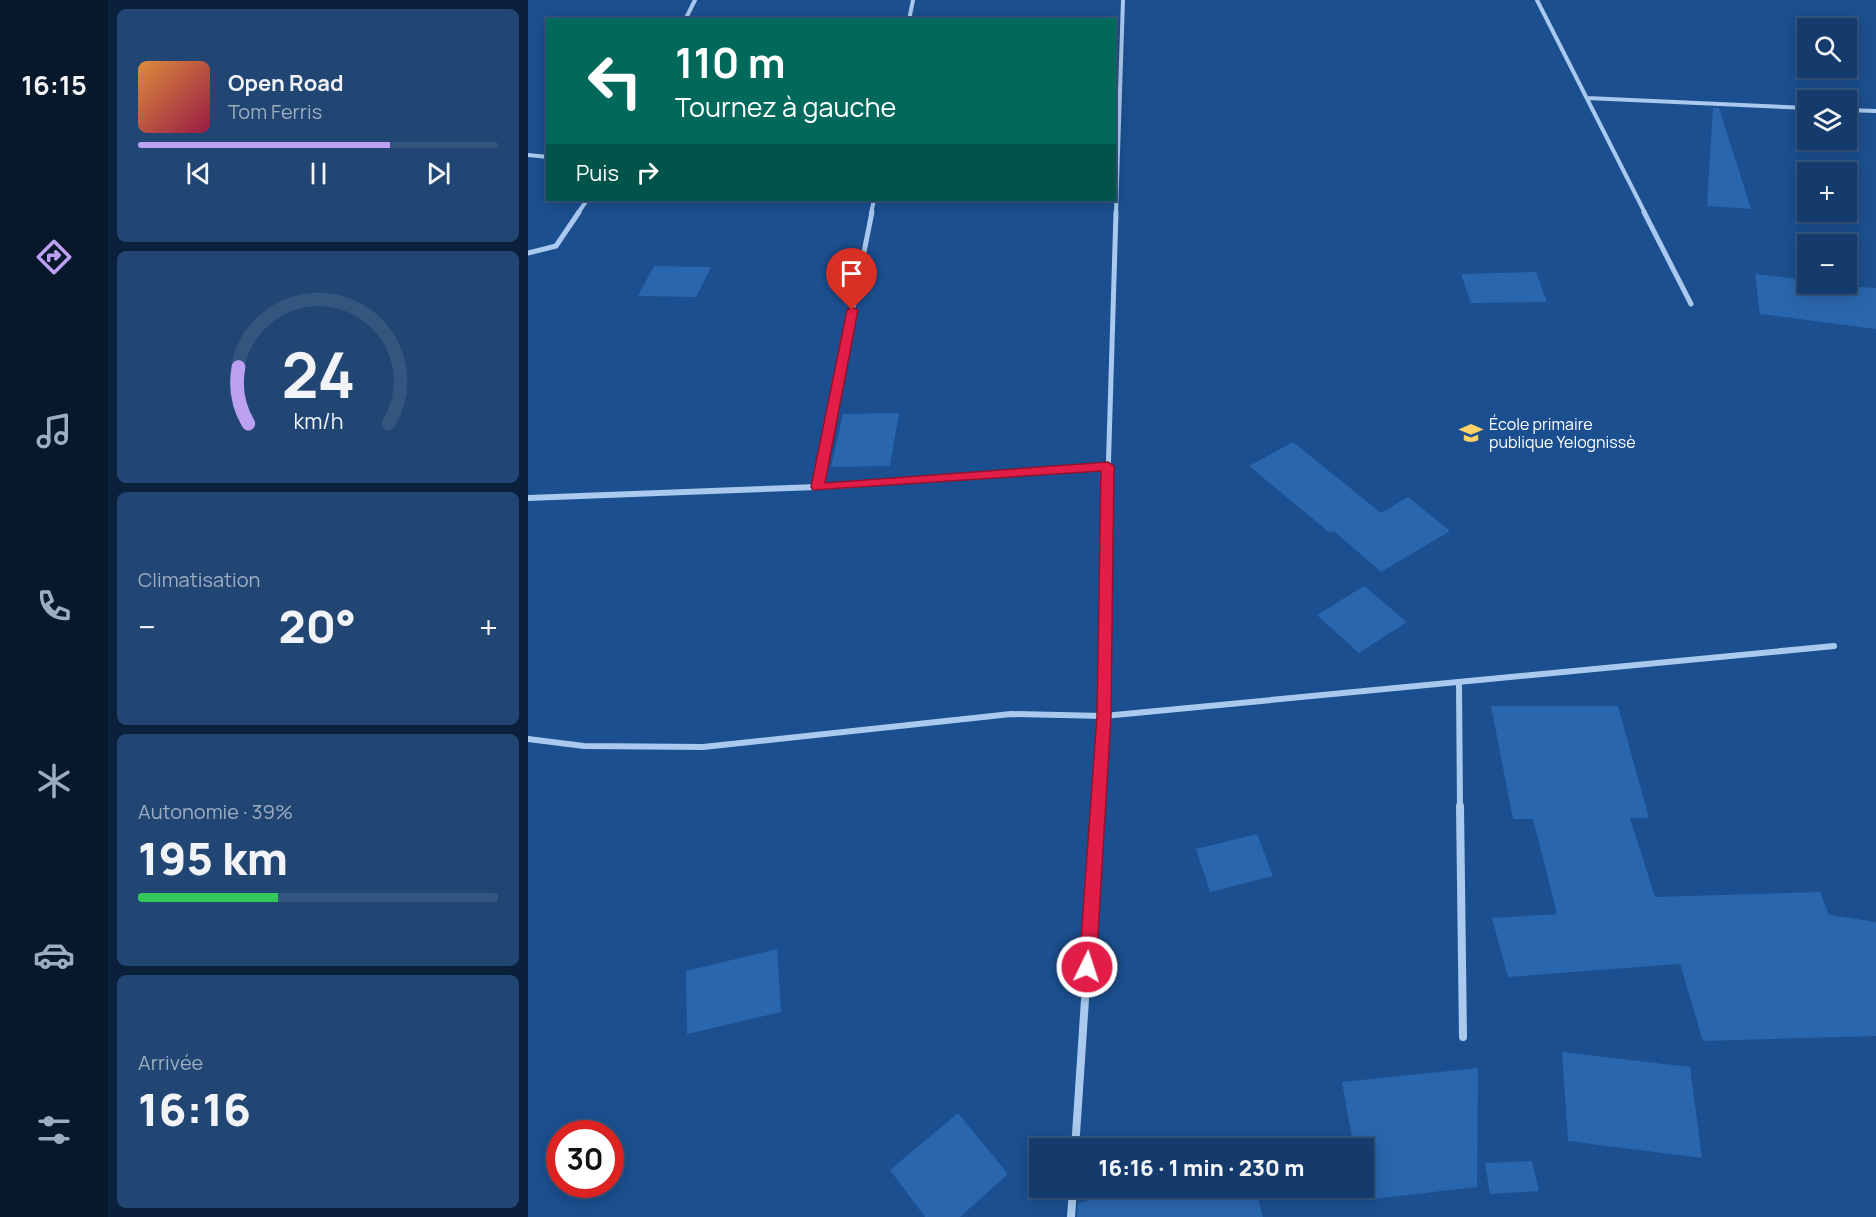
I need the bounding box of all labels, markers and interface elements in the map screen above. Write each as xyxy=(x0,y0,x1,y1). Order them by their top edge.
map controls xyxy=(1797,18,1857,294)
button: search xyxy=(1797,18,1857,78)
text: 110 m xyxy=(675,33,786,91)
icon: left xyxy=(576,42,654,120)
text: 16:15 xyxy=(21,66,87,103)
text: Open Road xyxy=(228,68,343,98)
text: Tournez à gauche xyxy=(675,88,896,125)
button: layers xyxy=(1797,90,1857,150)
text: Tom Ferris xyxy=(228,98,322,125)
icon: right xyxy=(631,156,664,189)
icon: previous xyxy=(182,157,215,190)
icon: pause xyxy=(302,157,335,190)
icon: next xyxy=(422,157,455,190)
text: Puis xyxy=(576,158,619,188)
button: + xyxy=(1797,162,1857,222)
button: − xyxy=(1797,234,1857,294)
icon: directions xyxy=(33,236,75,278)
pin xyxy=(826,248,877,310)
icon: arrive xyxy=(835,257,868,290)
text: 24 xyxy=(281,331,355,417)
text: km/h xyxy=(293,406,343,435)
icon: music xyxy=(33,410,75,452)
place label: École primaire publique Yelognissè xyxy=(1489,413,1636,453)
school or university icon: École primaire publique Yelognissè xyxy=(1458,420,1484,446)
text: Climatisation xyxy=(138,566,260,593)
icon: phone xyxy=(33,585,75,627)
text: 20° xyxy=(279,595,356,657)
text: − xyxy=(138,604,156,649)
text: + xyxy=(479,604,498,649)
icon: climate xyxy=(33,760,75,802)
text: Autonomie · 39% xyxy=(138,798,293,825)
text: 195 km xyxy=(138,827,288,889)
icon: car xyxy=(33,934,75,976)
position arrow xyxy=(1055,935,1119,999)
text: Arrivée xyxy=(138,1049,203,1076)
text: 16:16 xyxy=(138,1078,251,1140)
icon: filters xyxy=(33,1109,75,1151)
speed limit sign: 30 xyxy=(546,1120,624,1198)
text: 16:16 · 1 min · 230 m xyxy=(1099,1153,1304,1183)

